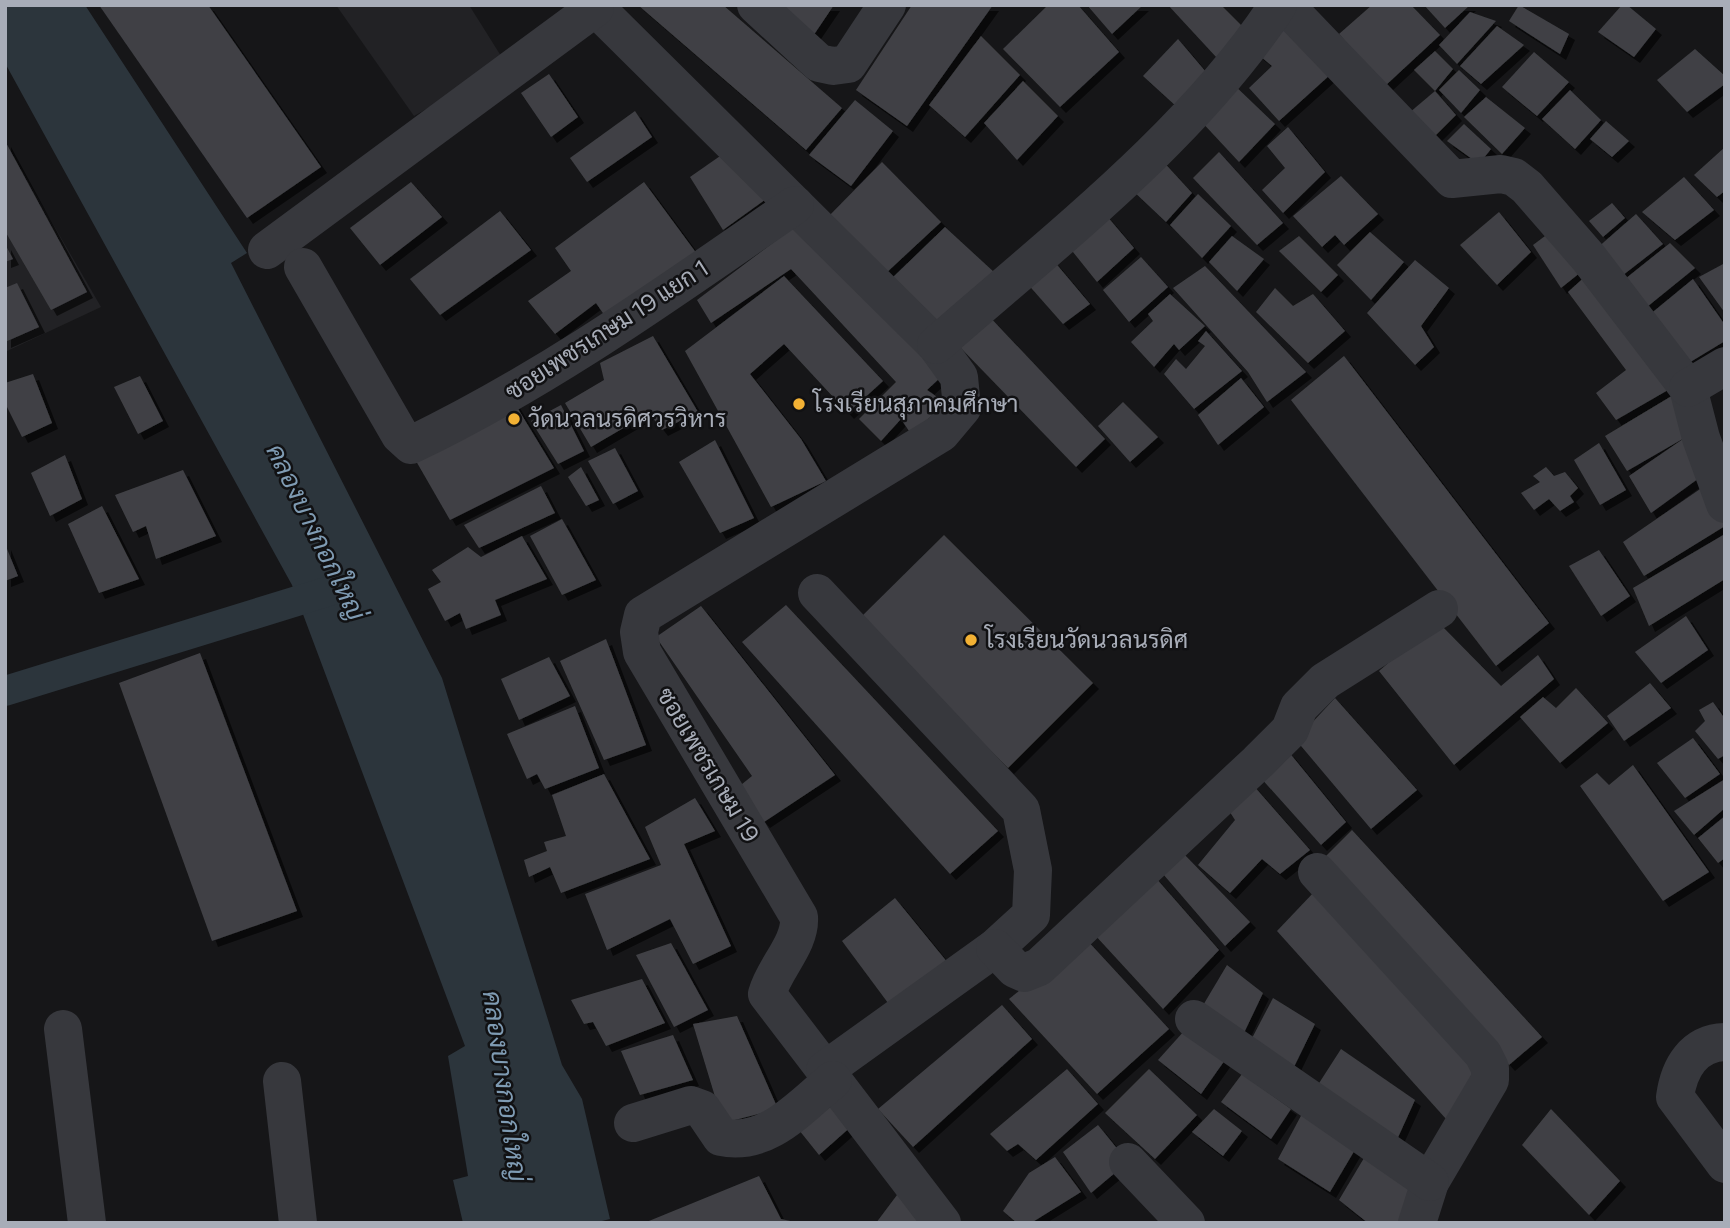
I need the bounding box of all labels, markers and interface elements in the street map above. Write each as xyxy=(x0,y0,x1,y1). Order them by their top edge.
street label: ซอยเพชรเกษม 19 แยก 1 xyxy=(499,252,713,405)
place label: โรงเรียนสุภาคมศึกษา xyxy=(811,388,1018,420)
marker: โรงเรียนสุภาคมศึกษา xyxy=(791,396,807,412)
place label: วัดนวลนรดิศวรวิหาร xyxy=(528,403,726,432)
marker: วัดนวลนรดิศวรวิหาร xyxy=(506,411,522,427)
water label: คลองบางกอกใหญ่ xyxy=(259,438,374,627)
place label: โรงเรียนวัดนวลนรดิศ xyxy=(983,624,1188,653)
marker: โรงเรียนวัดนวลนรดิศ xyxy=(963,632,979,648)
street label: ซอยเพชรเกษม 19 xyxy=(652,682,767,847)
water label: คลองบางกอกใหญ่ xyxy=(476,988,536,1186)

